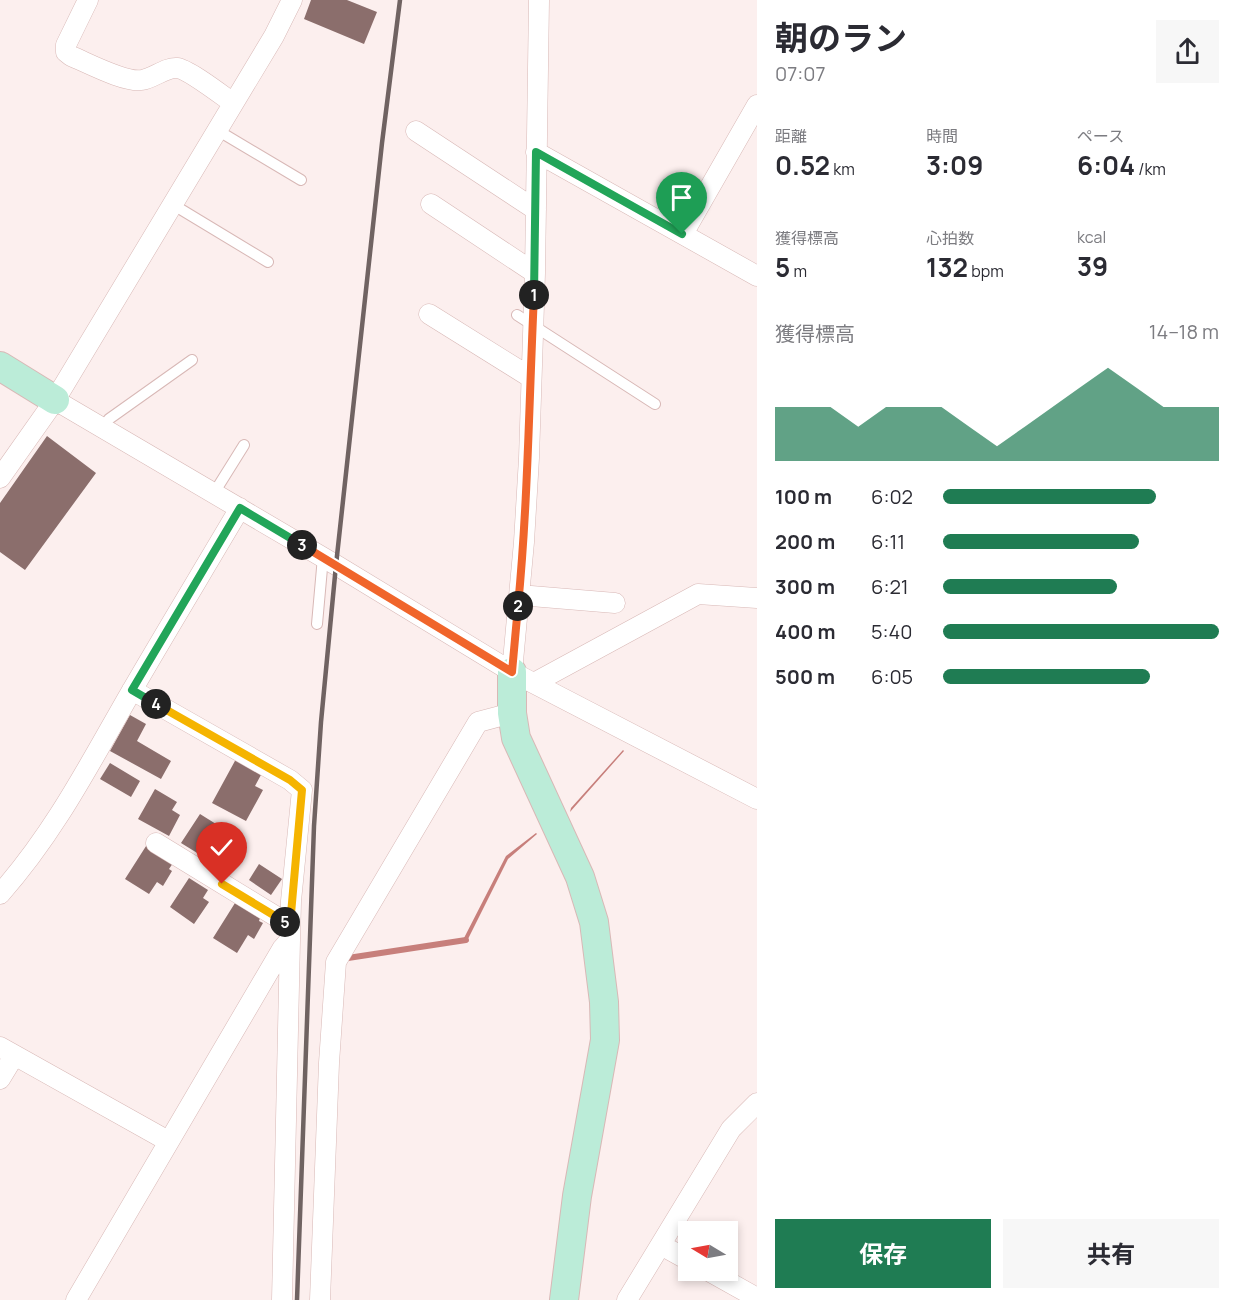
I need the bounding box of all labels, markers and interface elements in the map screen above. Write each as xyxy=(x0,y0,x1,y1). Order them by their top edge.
text: 朝のラン xyxy=(775,15,907,60)
button: share xyxy=(1156,20,1219,83)
text: 07:07 xyxy=(775,60,825,87)
text: 距離 xyxy=(775,125,807,147)
text: 時間 xyxy=(926,125,958,147)
text: ペース xyxy=(1077,125,1124,147)
text: 0.52 xyxy=(775,147,830,183)
text: 3:09 xyxy=(926,147,983,183)
text: 6:04 xyxy=(1077,147,1135,183)
text: km xyxy=(830,158,855,180)
text: /km xyxy=(1135,158,1166,180)
pin xyxy=(656,172,707,234)
icon: arrive xyxy=(665,181,698,214)
text: kcal xyxy=(1077,226,1106,248)
text: 獲得標高 xyxy=(775,227,839,249)
text: 心拍数 xyxy=(926,227,974,249)
text: 39 xyxy=(1077,248,1108,284)
text: 5 xyxy=(775,249,790,285)
text: 132 xyxy=(926,249,968,285)
text: m xyxy=(790,260,807,282)
text: bpm xyxy=(968,260,1004,282)
pin: 1 xyxy=(519,280,549,310)
text: 1 xyxy=(530,284,538,306)
text: 14–18 m xyxy=(1149,318,1219,345)
text: 獲得標高 xyxy=(775,320,855,347)
text: 100 m xyxy=(775,483,832,510)
text: 6:02 xyxy=(871,483,913,510)
text: 200 m xyxy=(775,528,835,555)
text: 6:11 xyxy=(871,528,905,555)
pin: 3 xyxy=(287,530,317,560)
text: 3 xyxy=(297,534,307,556)
text: 300 m xyxy=(775,573,835,600)
text: 6:21 xyxy=(871,573,909,600)
pin: 2 xyxy=(503,591,533,621)
text: 2 xyxy=(513,595,523,617)
text: 400 m xyxy=(775,618,835,645)
text: 5:40 xyxy=(871,618,913,645)
text: 500 m xyxy=(775,663,835,690)
text: 6:05 xyxy=(871,663,913,690)
pin: 4 xyxy=(141,689,171,719)
text: 4 xyxy=(151,693,161,715)
pin xyxy=(196,822,247,884)
icon: check xyxy=(205,831,238,864)
pin: 5 xyxy=(270,907,300,937)
text: 5 xyxy=(280,911,290,933)
button: 保存 xyxy=(775,1219,991,1288)
button: 共有 xyxy=(1003,1219,1219,1288)
north arrow xyxy=(678,1221,738,1281)
map controls xyxy=(678,1221,738,1281)

